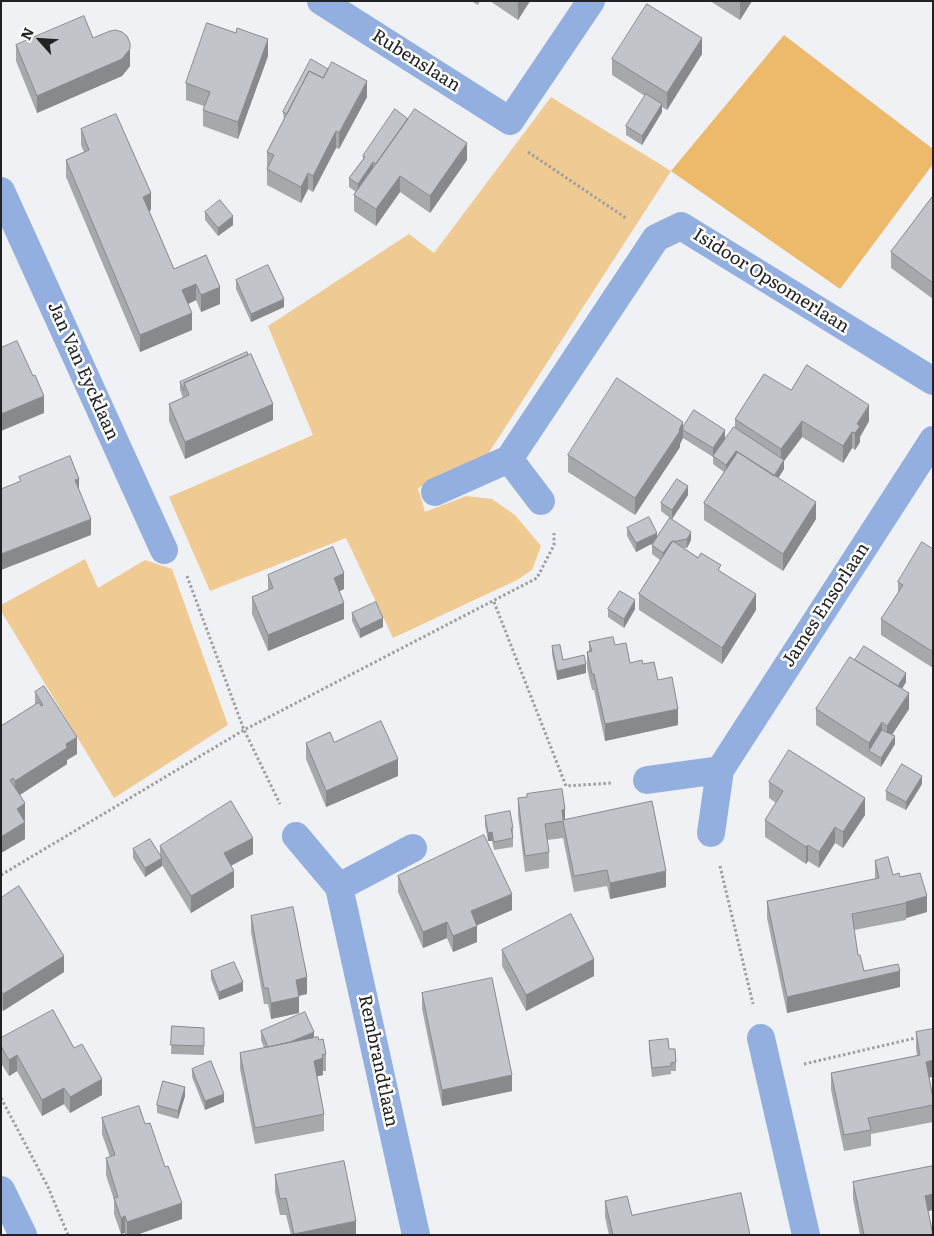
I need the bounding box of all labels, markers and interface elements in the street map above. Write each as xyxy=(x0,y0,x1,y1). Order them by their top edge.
north arrow xyxy=(15,15,65,65)
text: N xyxy=(15,24,38,43)
street label: Rubenslaan xyxy=(368,25,464,97)
street label: Isidoor Opsomerlaan xyxy=(689,224,853,338)
street label: Jan Van Eycklaan xyxy=(43,298,123,444)
street label: James Ensorlaan xyxy=(778,539,874,671)
street label: Rembrandtlaan xyxy=(353,993,403,1129)

